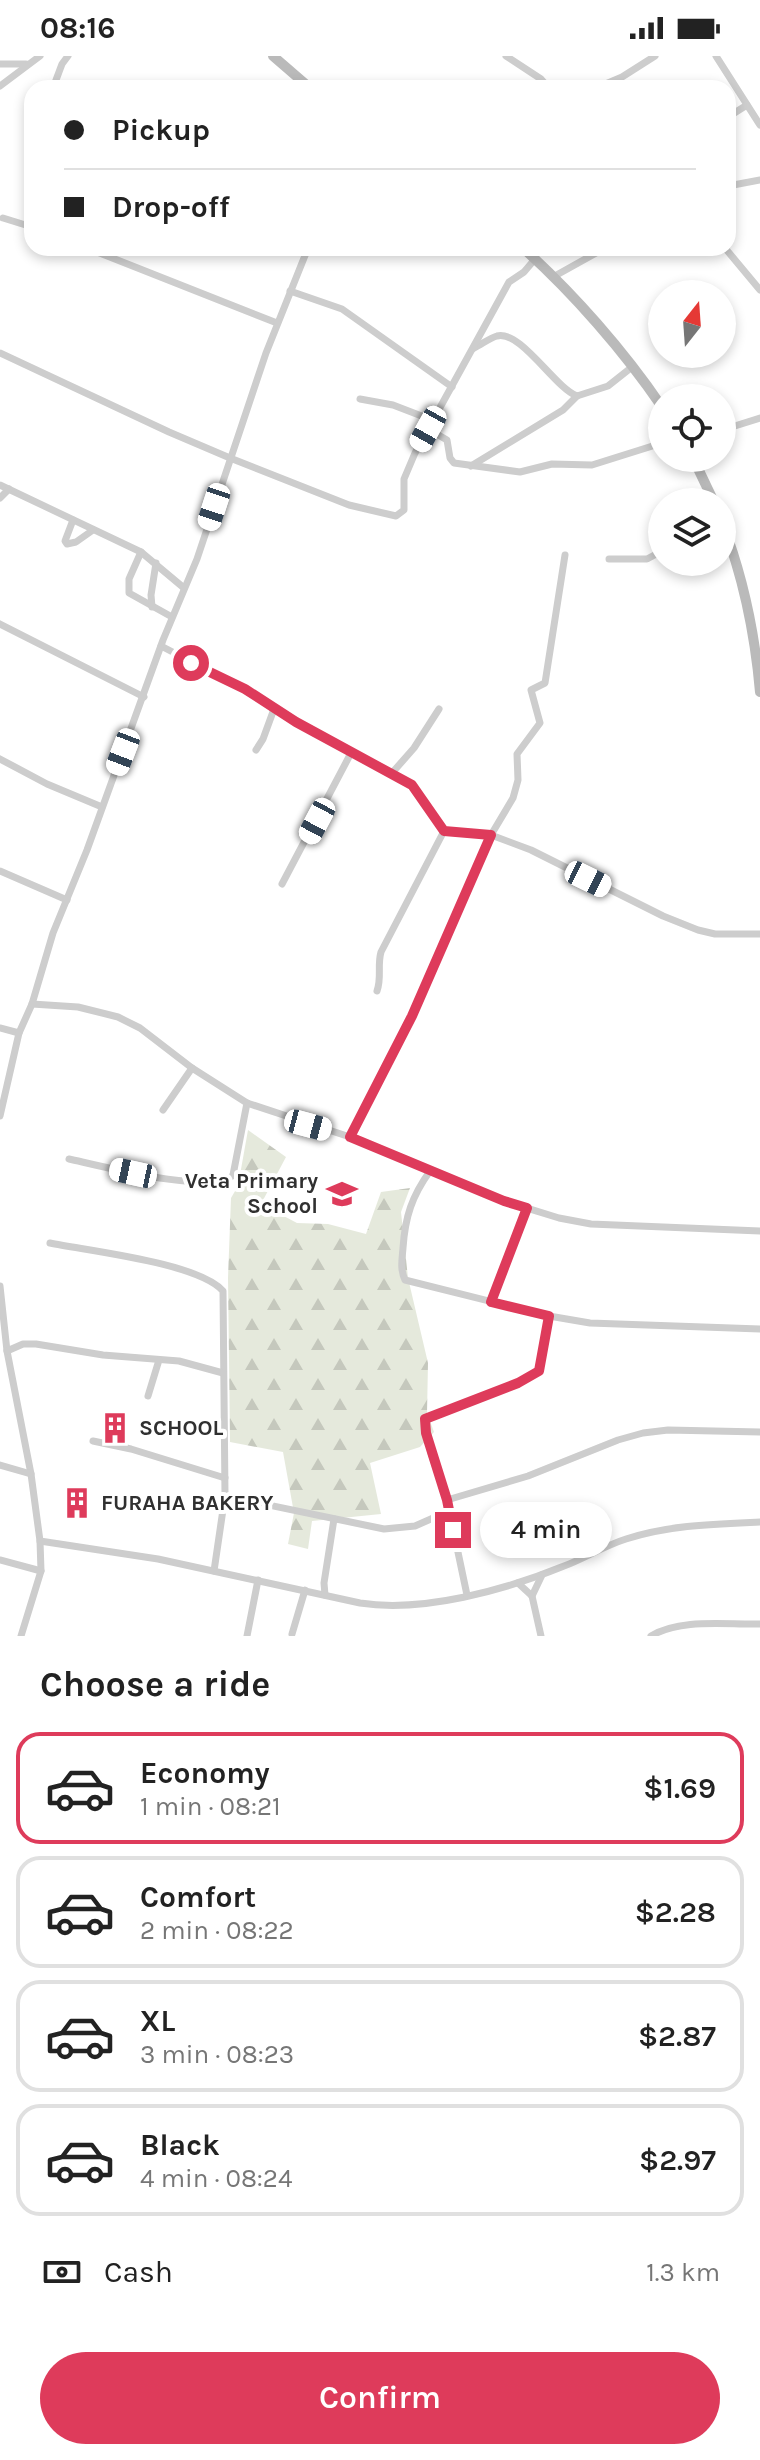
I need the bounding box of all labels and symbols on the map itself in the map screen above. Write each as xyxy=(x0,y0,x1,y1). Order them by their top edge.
north arrow xyxy=(648,280,736,368)
car xyxy=(406,402,450,456)
car xyxy=(195,480,233,534)
route start xyxy=(173,645,209,681)
car xyxy=(103,725,143,779)
car xyxy=(295,794,339,848)
car xyxy=(561,858,615,900)
car xyxy=(282,1107,334,1143)
car xyxy=(107,1156,159,1190)
place label: Veta Primary School xyxy=(185,1168,318,1219)
school or university icon: Veta Primary School xyxy=(325,1177,359,1211)
building icon: SCHOOL xyxy=(98,1411,132,1445)
place label: SCHOOL xyxy=(139,1415,224,1441)
building icon: FURAHA BAKERY xyxy=(60,1486,94,1520)
place label: FURAHA BAKERY xyxy=(101,1490,273,1516)
callout: 4 min xyxy=(481,1502,613,1558)
route end xyxy=(435,1512,471,1548)

